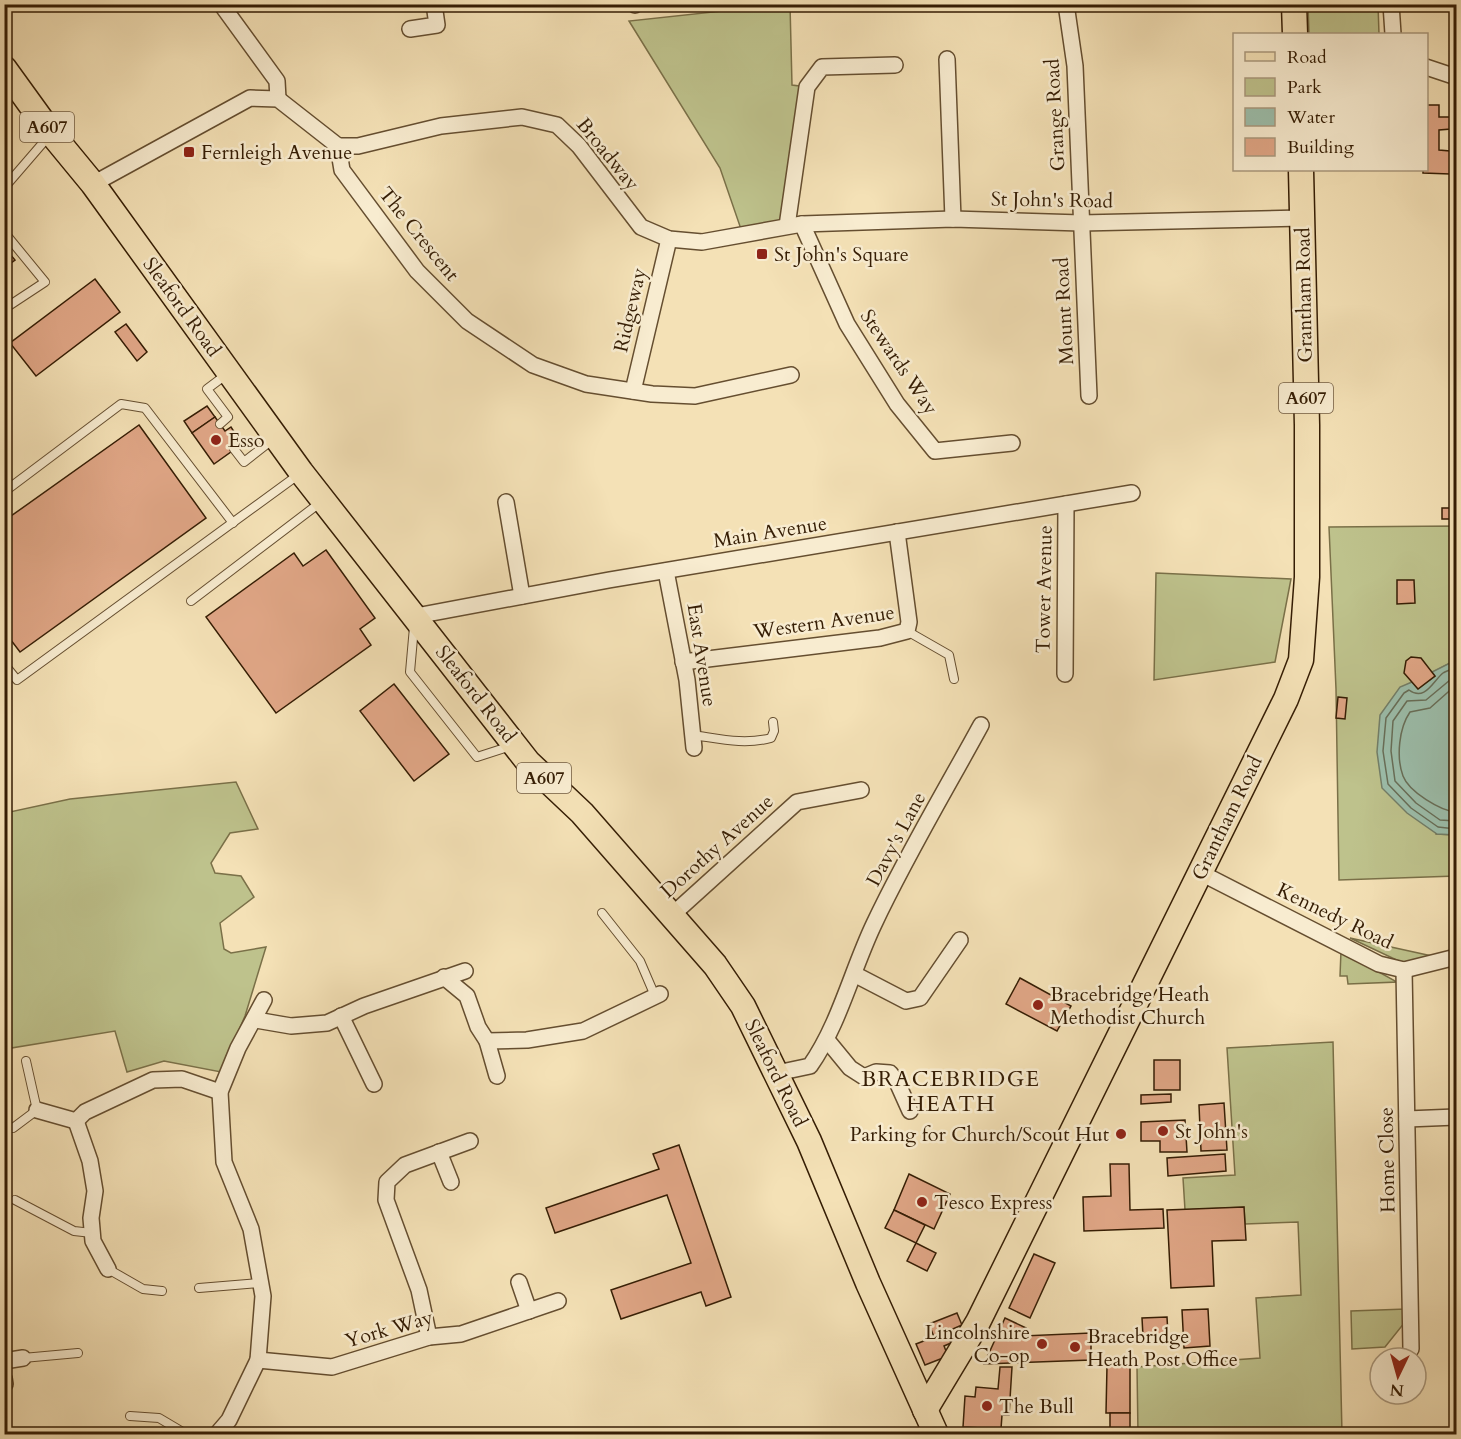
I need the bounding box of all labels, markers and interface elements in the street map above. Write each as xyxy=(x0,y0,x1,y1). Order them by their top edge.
legend xyxy=(1233,33,1428,171)
text: Road xyxy=(1287,45,1327,70)
street label: Grange Road xyxy=(1039,58,1071,172)
text: Park xyxy=(1287,75,1322,100)
text: Water xyxy=(1286,105,1336,130)
road number: A607 xyxy=(20,112,74,142)
street label: Broadway xyxy=(570,112,646,196)
text: Building xyxy=(1287,135,1355,160)
place label: Fernleigh Avenue xyxy=(201,139,352,166)
marker: Fernleigh Avenue xyxy=(182,145,196,159)
street label: The Crescent xyxy=(373,181,466,287)
street label: St John's Road xyxy=(991,185,1114,215)
street label: Grantham Road xyxy=(1289,227,1319,363)
place label: St John's Square xyxy=(774,241,909,268)
marker: St John's Square xyxy=(755,247,769,261)
street label: Sleaford Road xyxy=(137,252,228,363)
street label: Mount Road xyxy=(1048,256,1080,365)
street label: Ridgeway xyxy=(607,265,653,355)
street label: Stewards Way xyxy=(854,304,944,420)
road number: A607 xyxy=(1279,383,1333,413)
place label: Esso xyxy=(228,427,265,454)
marker: Esso xyxy=(209,433,223,447)
street label: Main Avenue xyxy=(711,510,829,554)
street label: Tower Avenue xyxy=(1029,525,1059,653)
street label: Western Avenue xyxy=(751,599,896,645)
street label: East Avenue xyxy=(681,601,723,709)
street label: Sleaford Road xyxy=(429,640,523,749)
street label: Grantham Road xyxy=(1185,751,1269,885)
road number: A607 xyxy=(517,763,571,793)
street label: Davy's Lane xyxy=(860,787,932,891)
street label: Dorothy Avenue xyxy=(655,788,779,904)
street label: Kennedy Road xyxy=(1272,876,1398,956)
place label: Bracebridge Heath Methodist Church xyxy=(1050,981,1209,1031)
marker: Bracebridge Heath Methodist Church xyxy=(1031,998,1045,1012)
street label: Sleaford Road xyxy=(738,1014,814,1132)
district label: BRACEBRIDGE HEATH xyxy=(861,1064,1041,1119)
street label: Home Close xyxy=(1373,1107,1401,1213)
place label: St John's xyxy=(1175,1118,1248,1145)
place label: Parking for Church/Scout Hut xyxy=(850,1121,1110,1148)
marker: St John's xyxy=(1156,1124,1170,1138)
marker: Parking for Church/Scout Hut xyxy=(1114,1127,1128,1141)
place label: Tesco Express xyxy=(934,1189,1052,1216)
marker: Tesco Express xyxy=(915,1195,929,1209)
street label: York Way xyxy=(342,1303,437,1354)
place label: Lincolnshire Co-op xyxy=(925,1319,1030,1369)
place label: Bracebridge Heath Post Office xyxy=(1087,1323,1238,1373)
marker: Lincolnshire Co-op xyxy=(1035,1337,1049,1351)
marker: Bracebridge Heath Post Office xyxy=(1068,1340,1082,1354)
north arrow xyxy=(1368,1346,1428,1406)
text: N xyxy=(1389,1378,1405,1402)
place label: The Bull xyxy=(999,1393,1074,1420)
marker: The Bull xyxy=(980,1399,994,1413)

